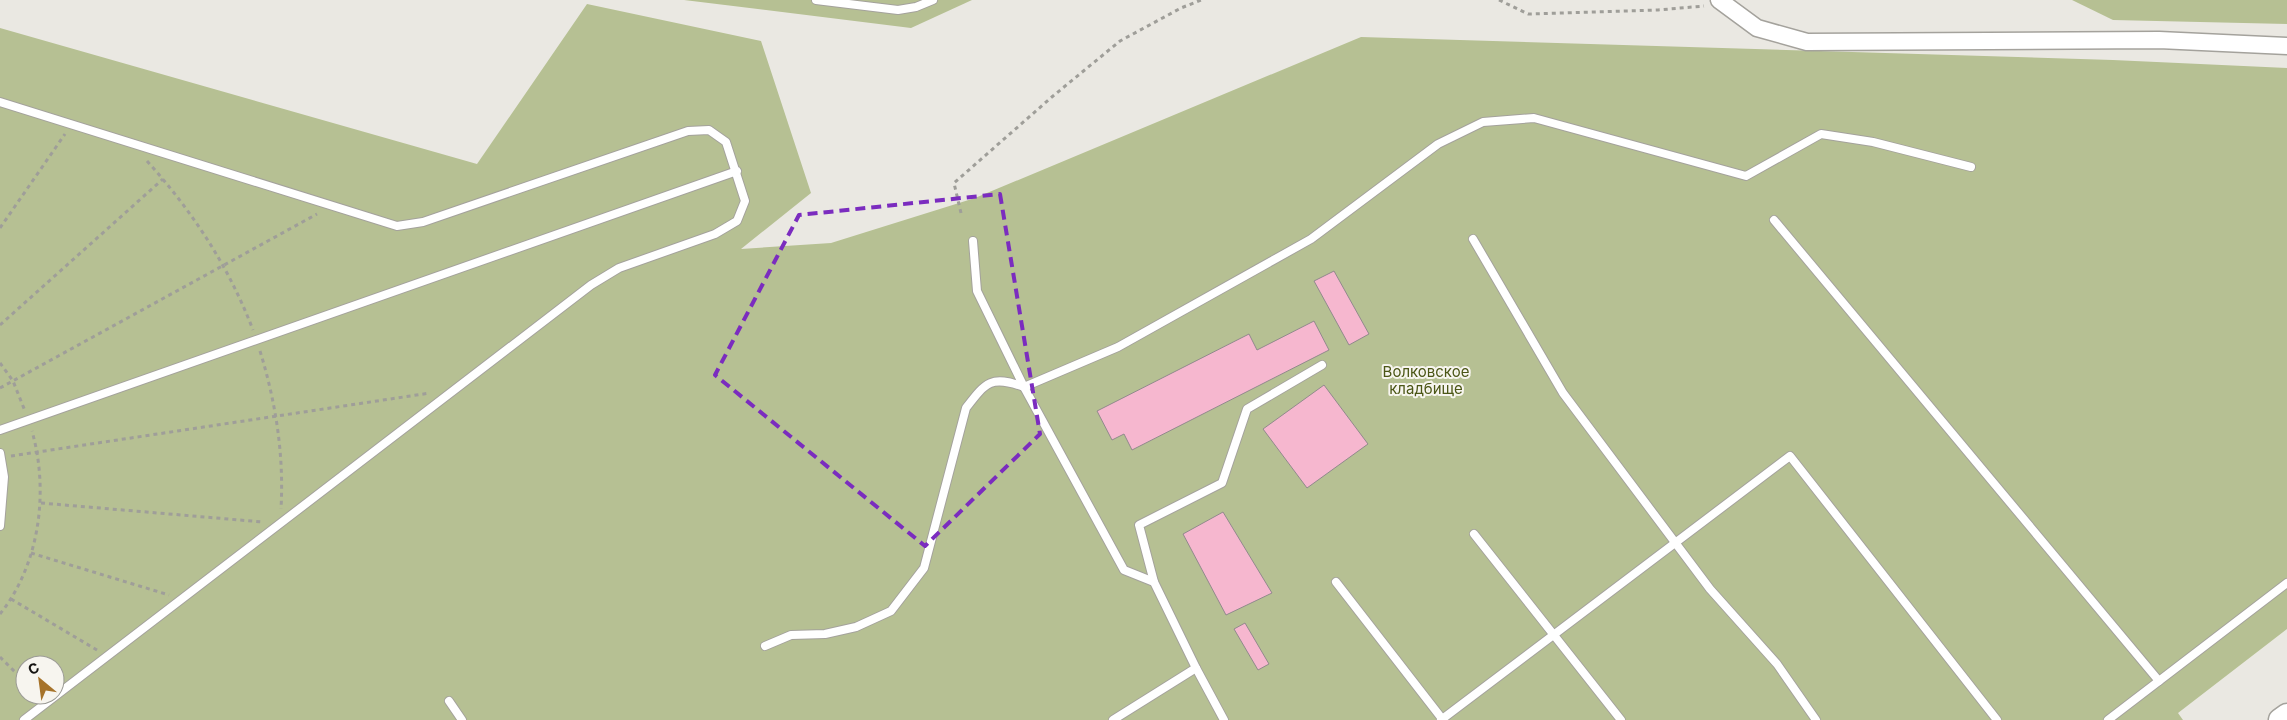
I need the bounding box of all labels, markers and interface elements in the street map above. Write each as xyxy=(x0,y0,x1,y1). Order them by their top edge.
park label: Волковское кладбище xyxy=(1383,362,1469,398)
north arrow xyxy=(15,655,65,705)
text: С xyxy=(25,658,42,678)

